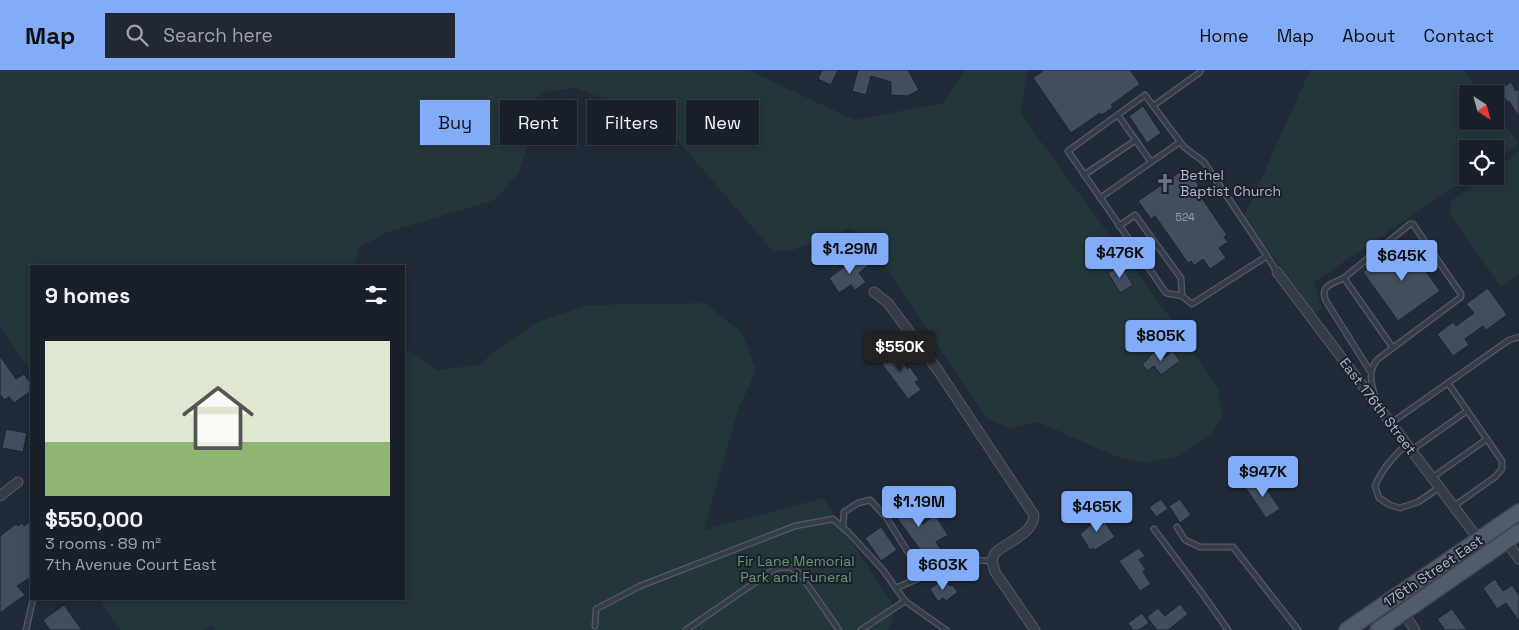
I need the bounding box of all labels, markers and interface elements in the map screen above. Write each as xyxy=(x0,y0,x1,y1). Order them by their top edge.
search box xyxy=(105,13,455,58)
text: Map xyxy=(25,20,75,51)
icon: search xyxy=(123,21,151,49)
text: Search here xyxy=(163,23,273,48)
text: Home xyxy=(1200,24,1249,47)
text: Map xyxy=(1277,24,1314,47)
text: About xyxy=(1342,24,1396,47)
text: Contact xyxy=(1424,24,1494,47)
north arrow xyxy=(1459,85,1504,130)
map controls xyxy=(1459,85,1504,185)
chip: Buy xyxy=(420,100,490,145)
chip: Rent xyxy=(500,100,577,145)
chip: Filters xyxy=(587,100,676,145)
chip: New xyxy=(686,100,759,145)
button: locate xyxy=(1459,140,1504,185)
place label: Bethel Baptist Church xyxy=(1180,166,1281,200)
church icon: Bethel Baptist Church xyxy=(1154,172,1176,194)
house number: 524 xyxy=(1175,210,1195,224)
pin: $1.29M xyxy=(809,232,891,275)
pin: $476K xyxy=(1085,236,1155,279)
text: $1.29M xyxy=(822,238,878,259)
pin: $645K xyxy=(1367,240,1437,282)
text: $476K xyxy=(1096,242,1144,263)
text: $645K xyxy=(1377,245,1427,266)
icon: filters xyxy=(362,281,390,309)
text: 9 homes xyxy=(45,282,130,309)
pin: $805K xyxy=(1126,320,1196,362)
text: $805K xyxy=(1136,325,1186,346)
pin: $550K xyxy=(865,330,935,373)
text: $550K xyxy=(875,336,925,357)
street label: East 176th Street xyxy=(1336,354,1420,458)
icon: home xyxy=(173,373,263,463)
pin: $947K xyxy=(1228,456,1298,498)
text: $947K xyxy=(1239,461,1287,482)
pin: $1.19M xyxy=(878,486,960,528)
pin: $465K xyxy=(1062,490,1132,533)
text: $1.19M xyxy=(893,491,945,512)
text: $465K xyxy=(1072,496,1122,517)
text: $550,000 xyxy=(45,506,143,533)
street label: 176th Street East xyxy=(1380,531,1486,611)
text: 3 rooms · 89 m² xyxy=(45,533,161,554)
pin: $603K xyxy=(908,548,978,591)
park label: Fir Lane Memorial Park and Funeral xyxy=(737,552,855,586)
text: 7th Avenue Court East xyxy=(45,554,217,575)
text: $603K xyxy=(918,554,968,575)

